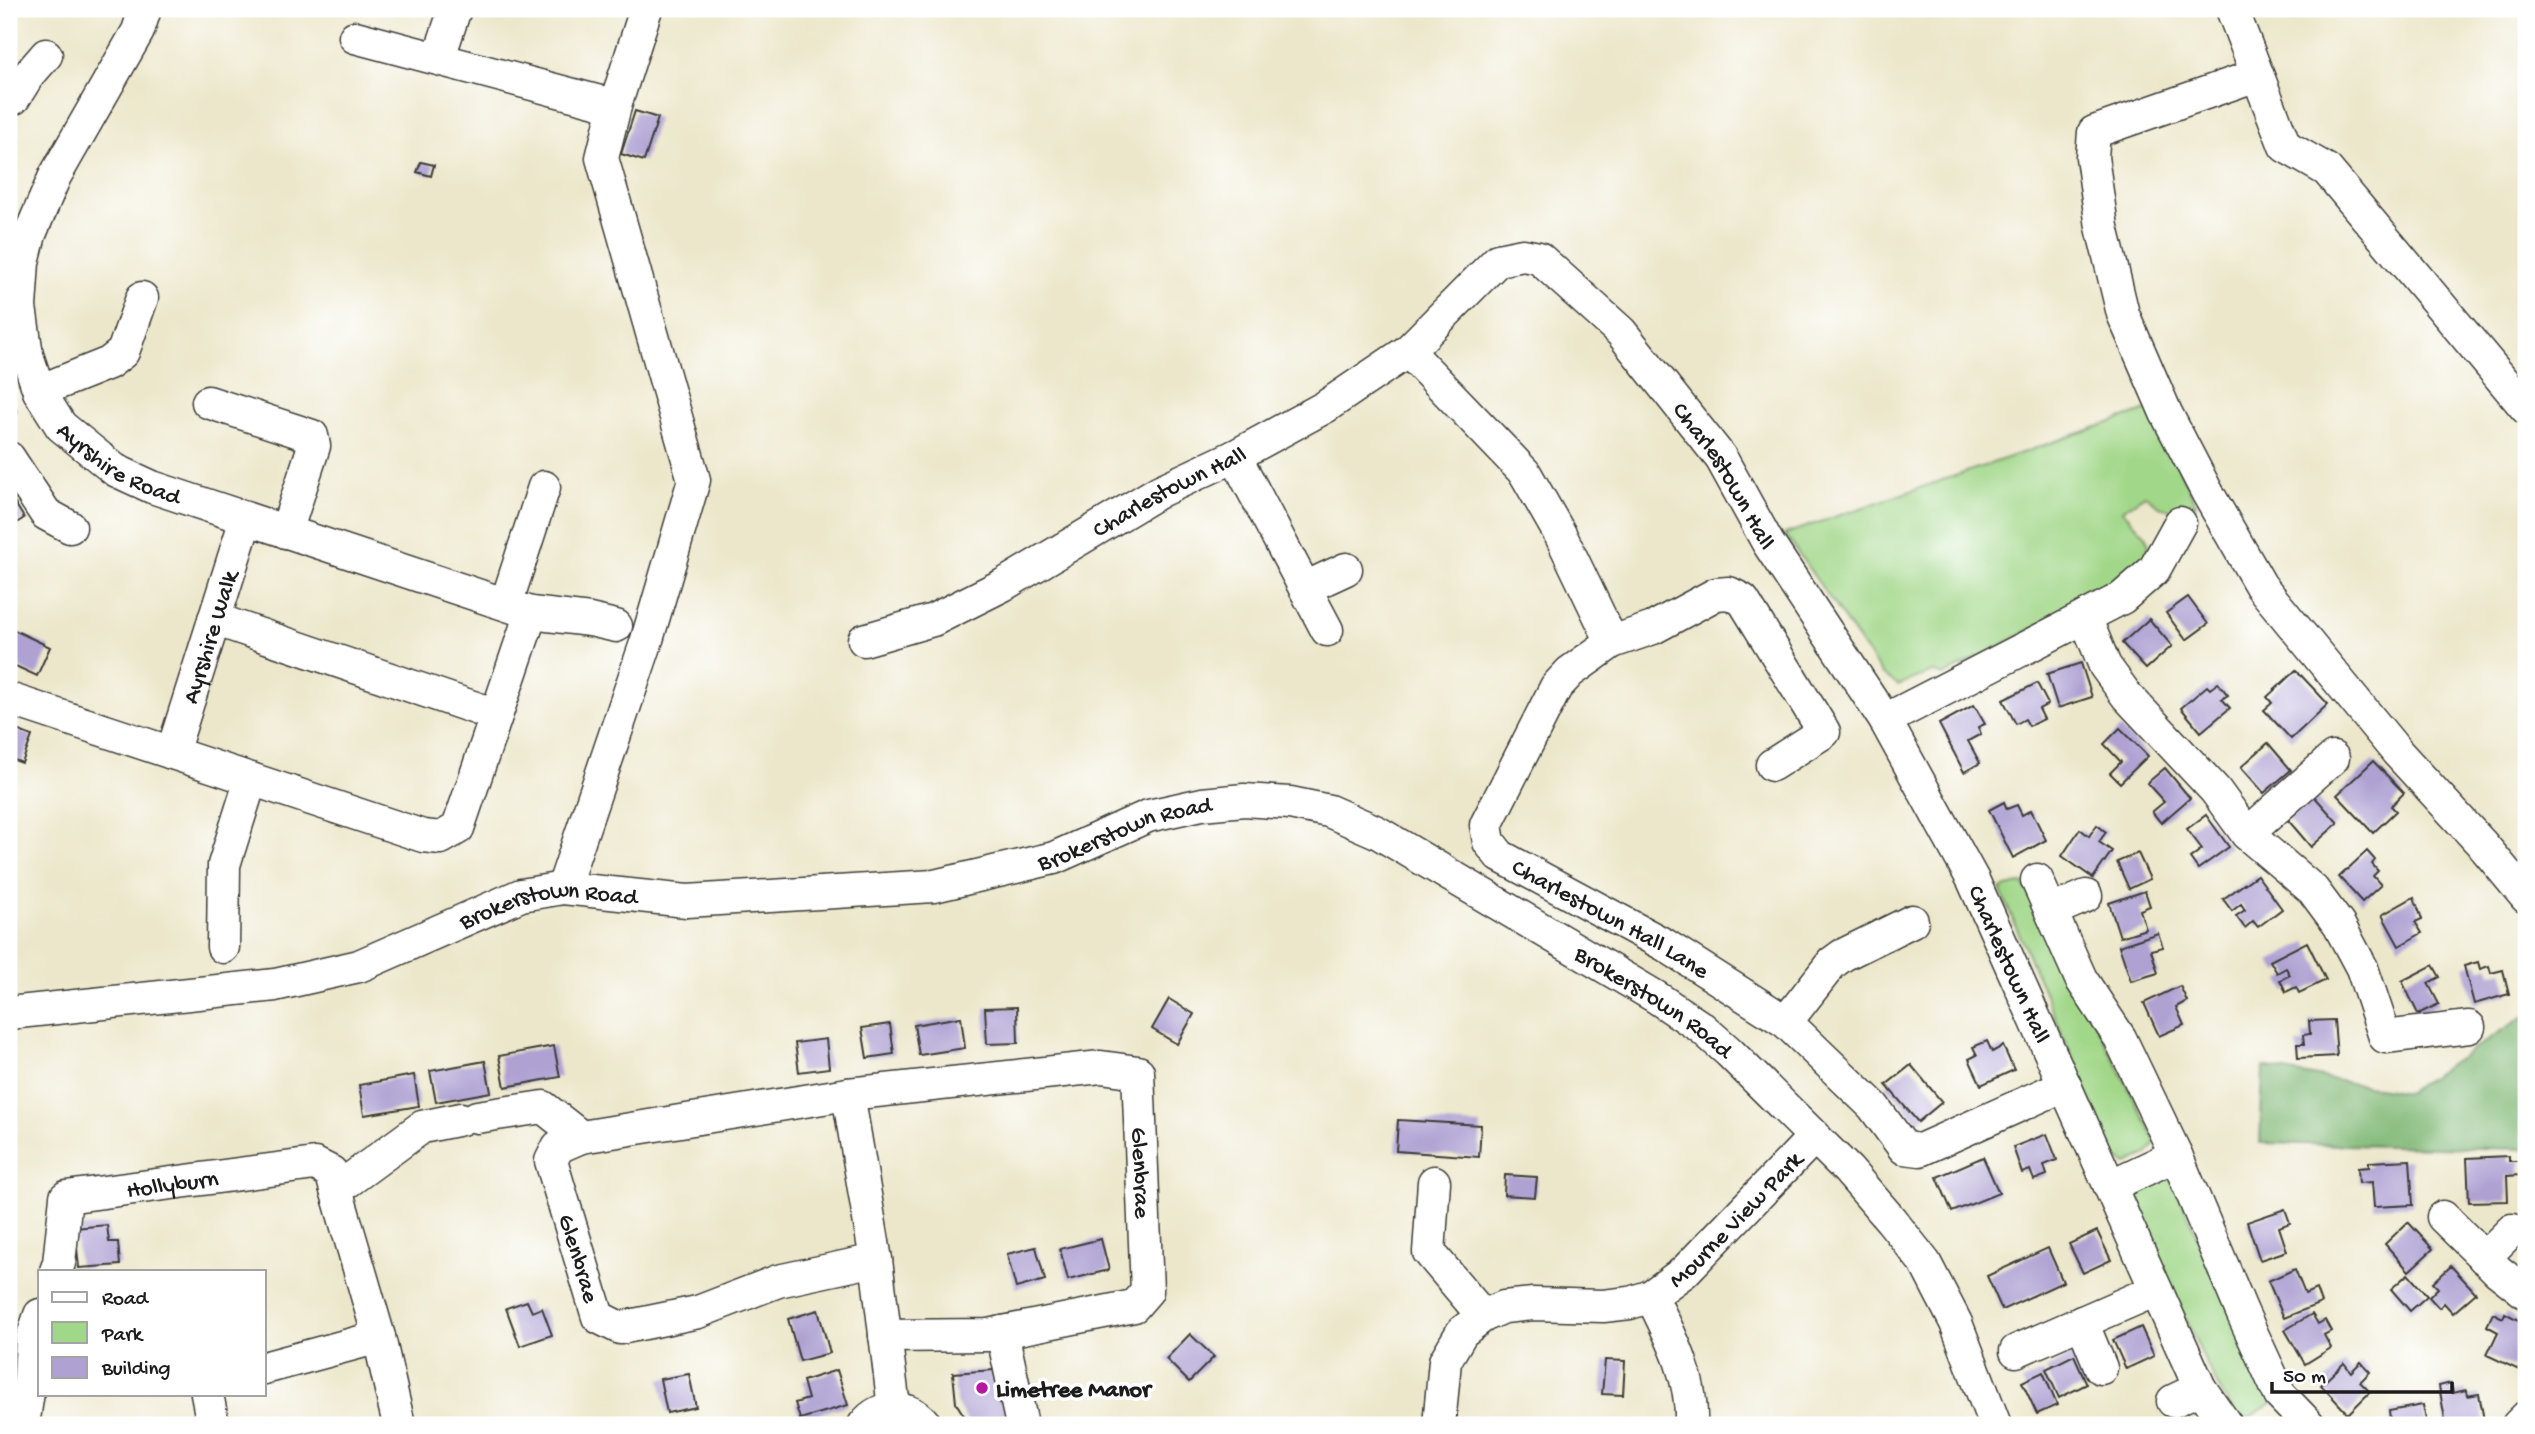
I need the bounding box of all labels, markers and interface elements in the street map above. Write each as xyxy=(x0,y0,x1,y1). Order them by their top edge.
street label: Charlestown Hall xyxy=(1664,398,1780,556)
street label: Ayrshire Road xyxy=(49,417,186,514)
street label: Charlestown Hall xyxy=(1088,442,1252,546)
street label: Ayrshire Walk xyxy=(178,566,247,708)
street label: Brokerstown Road xyxy=(1035,792,1215,879)
street label: Charlestown Hall Lane xyxy=(1506,854,1714,987)
street label: Brokerstown Road xyxy=(455,876,641,939)
street label: Charlestown Hall xyxy=(1959,882,2055,1048)
street label: Brokerstown Road xyxy=(1567,941,1739,1067)
street label: Glenbrae xyxy=(1122,1127,1155,1220)
street label: Mourne View Park xyxy=(1664,1145,1812,1296)
street label: Hollyburn xyxy=(125,1166,221,1207)
street label: Glenbrae xyxy=(549,1211,604,1307)
legend xyxy=(38,1270,266,1396)
text: Road xyxy=(102,1288,150,1313)
text: Park xyxy=(101,1324,145,1349)
scale bar xyxy=(2272,1350,2453,1394)
text: Building xyxy=(101,1358,171,1383)
text: 50 m xyxy=(2283,1366,2326,1391)
place label: Limetree Manor xyxy=(996,1377,1153,1406)
marker: Limetree Manor xyxy=(974,1380,990,1396)

